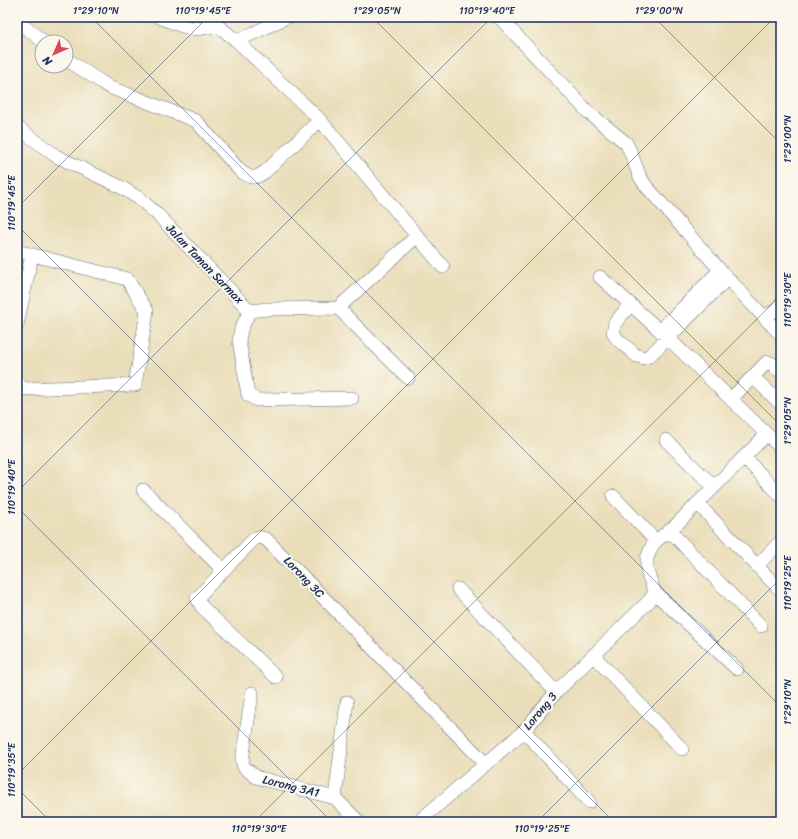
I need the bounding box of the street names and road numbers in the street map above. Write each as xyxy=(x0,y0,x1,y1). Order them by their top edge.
street label: Jalan Taman Sarmax xyxy=(160,218,250,310)
street label: Lorong 3C xyxy=(278,551,330,604)
street label: Lorong 3 xyxy=(517,686,563,735)
street label: Lorong 3A1 xyxy=(260,768,322,804)

